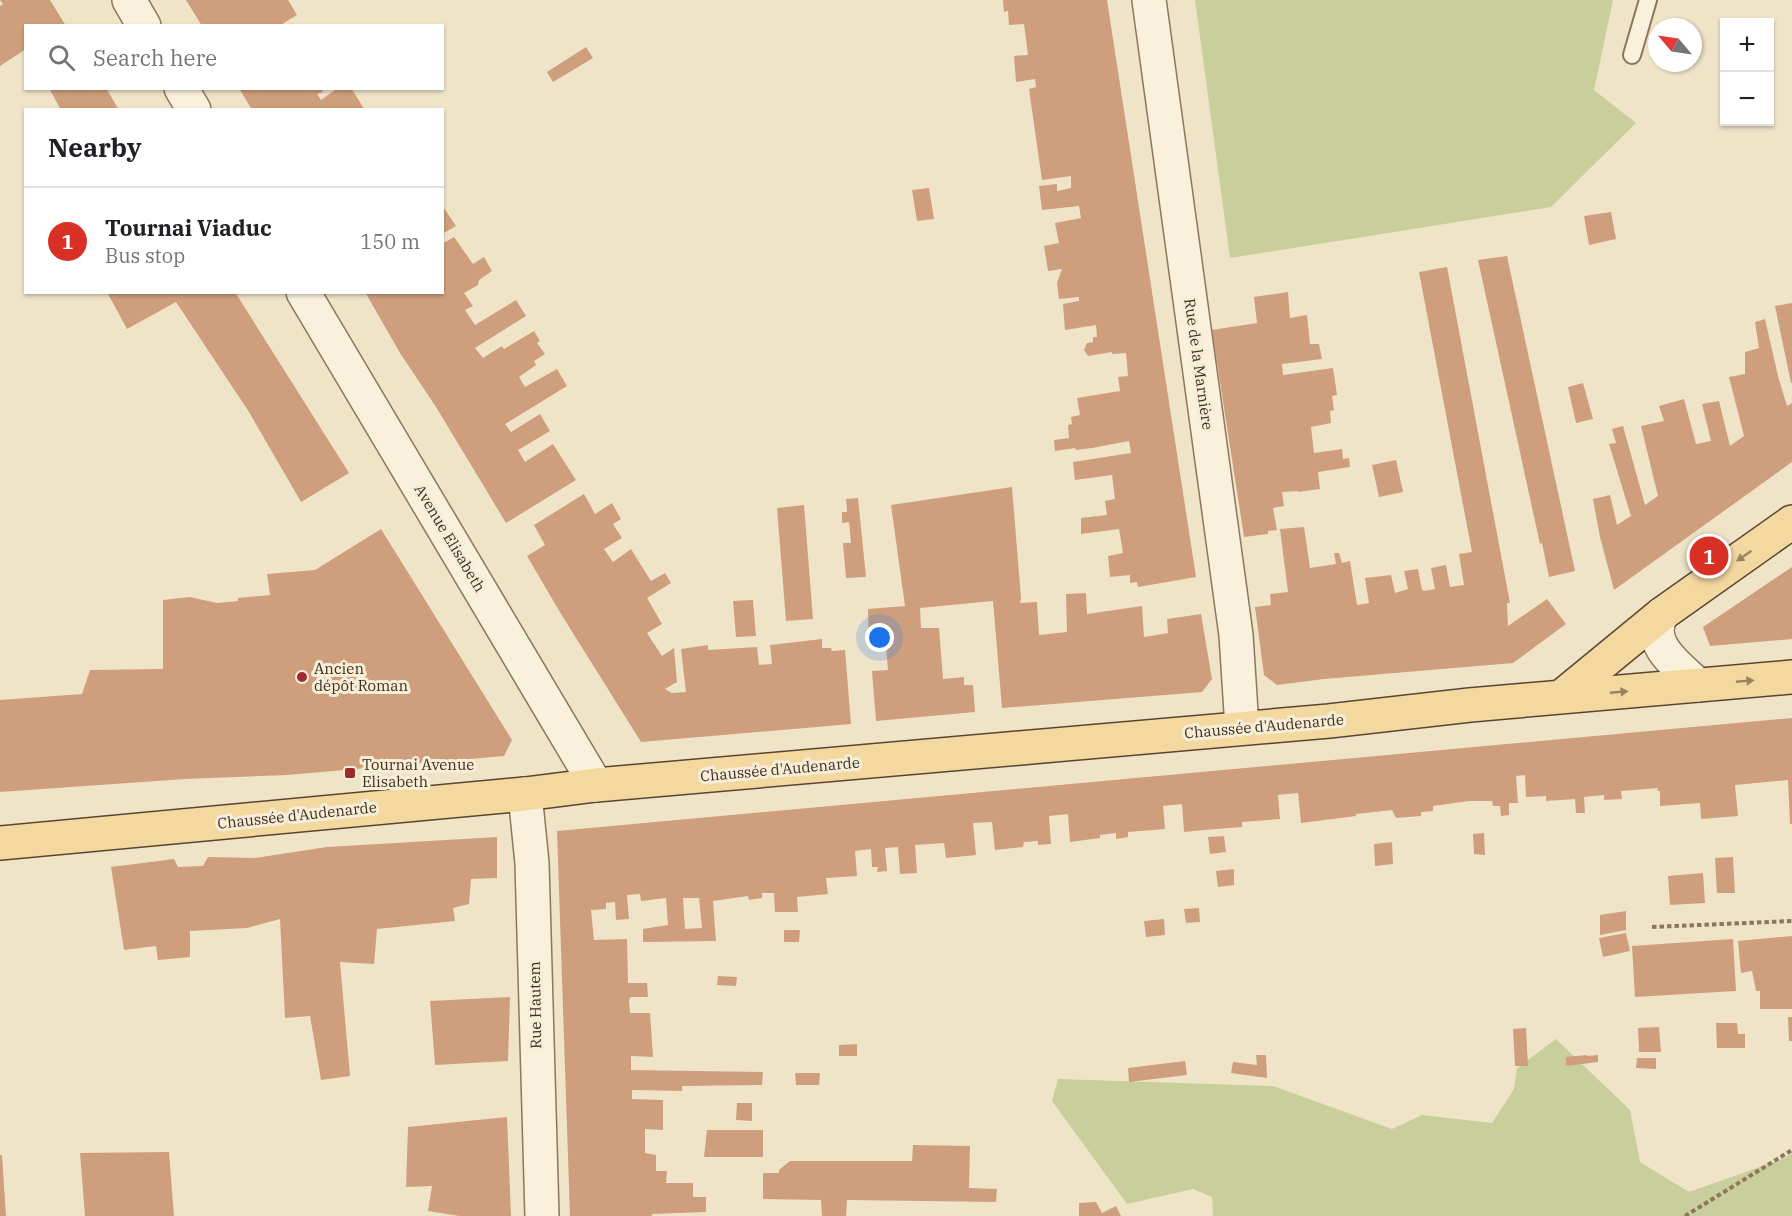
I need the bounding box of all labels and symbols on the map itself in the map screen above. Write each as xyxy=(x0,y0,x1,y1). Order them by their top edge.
north arrow xyxy=(1648,18,1702,72)
street label: Rue de la Marnière xyxy=(1180,297,1218,431)
street label: Avenue Elisabeth xyxy=(410,481,490,595)
pin: 1 xyxy=(1690,534,1728,578)
one-way arrow xyxy=(1736,550,1752,561)
your location xyxy=(865,623,894,652)
place label: Ancien dépôt Roman xyxy=(314,659,409,695)
marker: Ancien dépôt Roman xyxy=(295,670,309,684)
one-way arrow xyxy=(1736,676,1755,686)
one-way arrow xyxy=(1610,687,1629,697)
street label: Chaussée d'Audenarde xyxy=(1183,710,1345,742)
street label: Chaussée d'Audenarde xyxy=(699,753,861,785)
place label: Tournai Avenue Elisabeth xyxy=(362,755,474,791)
marker: Tournai Avenue Elisabeth xyxy=(343,766,357,780)
street label: Chaussée d'Audenarde xyxy=(216,797,378,833)
street label: Rue Hautem xyxy=(525,961,545,1049)

